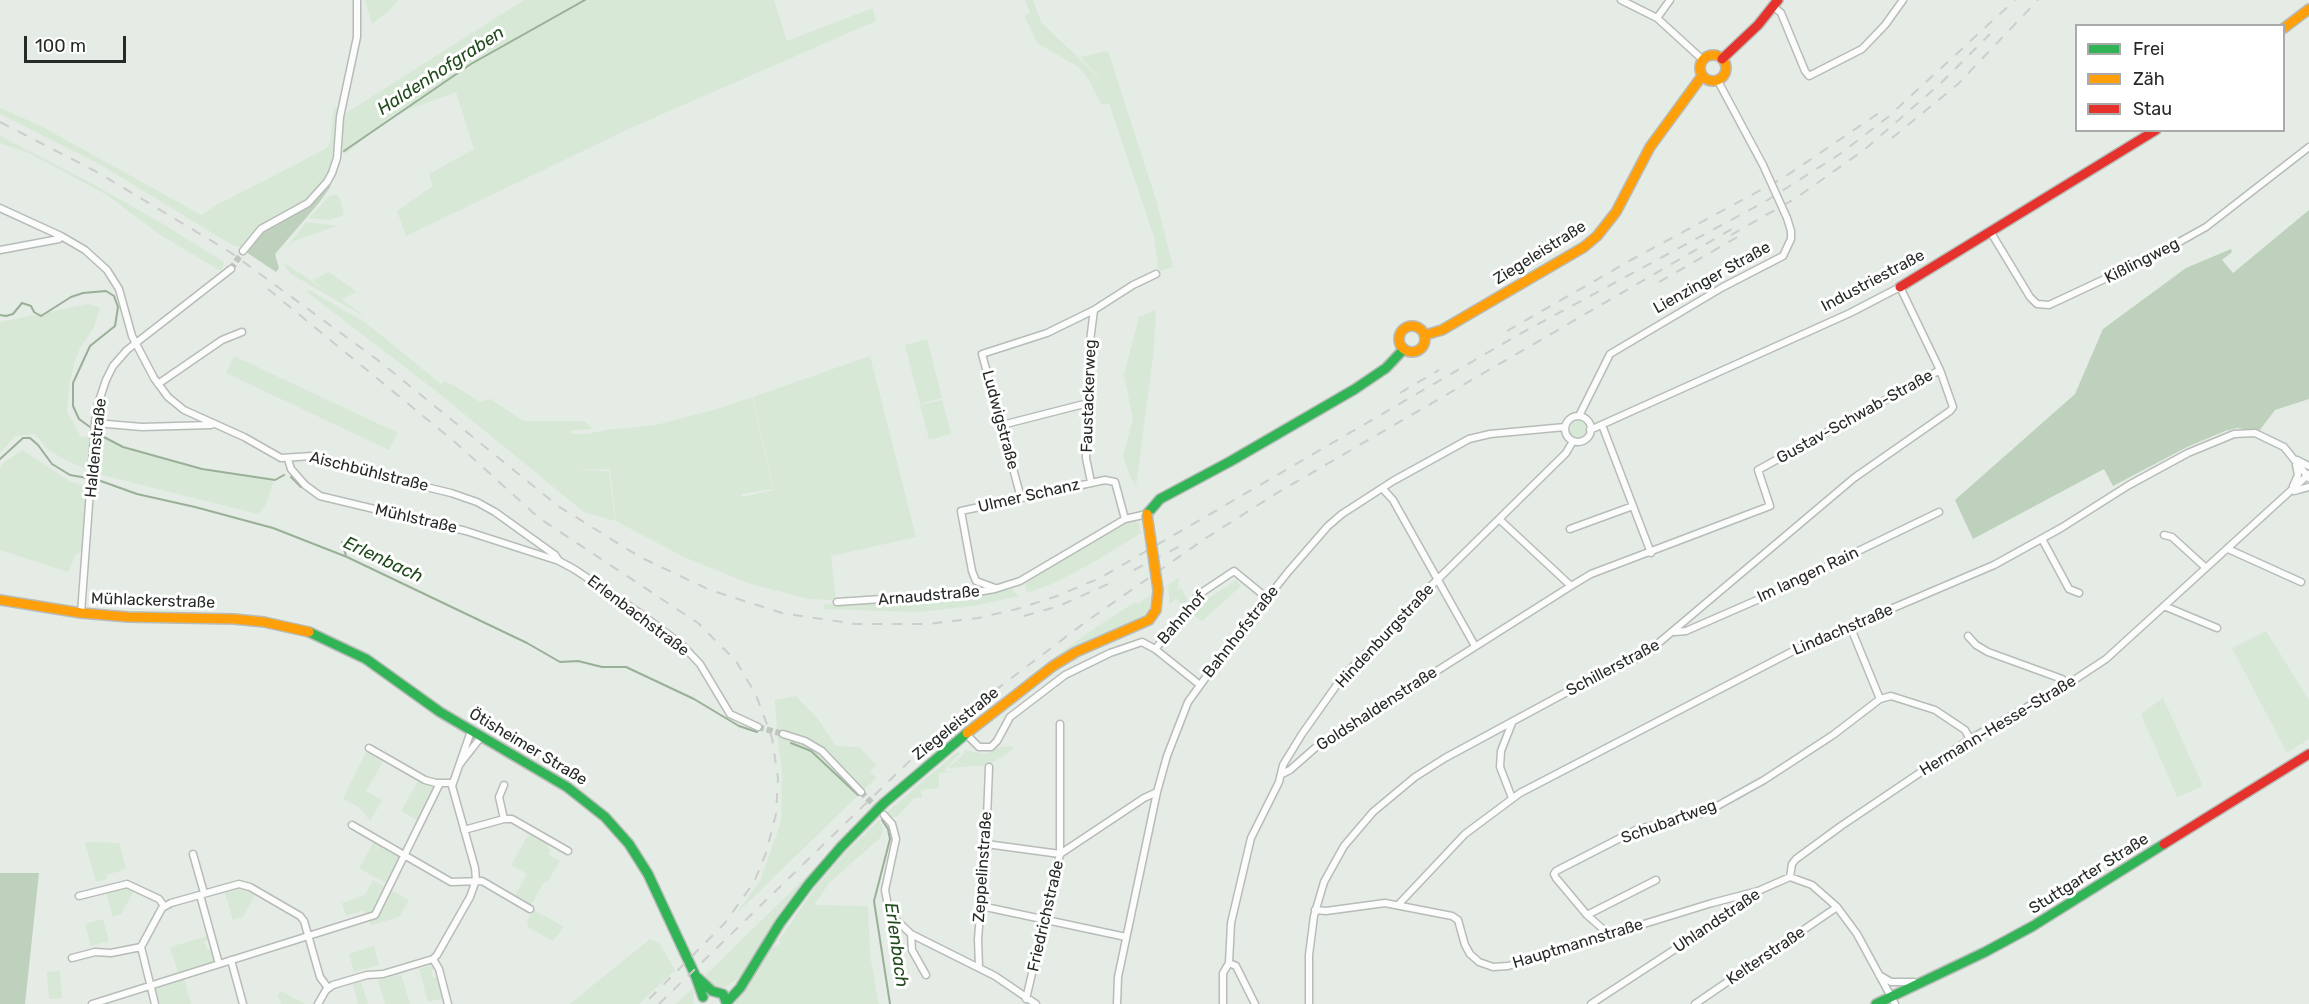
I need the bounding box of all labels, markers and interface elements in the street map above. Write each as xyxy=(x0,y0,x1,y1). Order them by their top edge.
water label: Haldenhofgraben xyxy=(373,22,509,120)
scale bar xyxy=(27,24,129,62)
legend xyxy=(2075,24,2285,132)
text: 100 m xyxy=(35,35,86,57)
text: Frei xyxy=(2133,38,2164,60)
text: Zäh xyxy=(2133,68,2165,90)
text: Stau xyxy=(2133,98,2172,120)
street label: Ziegeleistraße xyxy=(1490,217,1590,289)
street label: Kißlingweg xyxy=(2102,234,2182,288)
street label: Lienzinger Straße xyxy=(1650,238,1774,318)
street label: Industriestraße xyxy=(1818,246,1928,316)
street label: Faustackerweg xyxy=(1077,339,1101,453)
street label: Gustav-Schwab-Straße xyxy=(1773,366,1937,468)
street label: Ludwigstraße xyxy=(978,368,1022,472)
street label: Haldenstraße xyxy=(81,397,111,499)
street label: Aischbühlstraße xyxy=(308,448,430,496)
street label: Ulmer Schanz xyxy=(976,475,1082,517)
street label: Mühlstraße xyxy=(373,500,459,538)
water label: Erlenbach xyxy=(340,532,426,588)
street label: Im langen Rain xyxy=(1754,543,1862,607)
street label: Erlenbachstraße xyxy=(583,571,693,661)
street label: Hindenburgstraße xyxy=(1332,580,1438,692)
street label: Arnaudstraße xyxy=(877,582,981,610)
street label: Bahnhofstraße xyxy=(1199,582,1283,682)
street label: Bahnhof xyxy=(1154,588,1210,648)
street label: Mühlackerstraße xyxy=(91,589,215,613)
street label: Lindachstraße xyxy=(1790,600,1896,660)
street label: Schillerstraße xyxy=(1563,635,1663,701)
street label: Goldshaldenstraße xyxy=(1313,663,1441,755)
street label: Hermann-Hesse-Straße xyxy=(1916,672,2080,780)
street label: Ziegeleistraße xyxy=(909,683,1003,765)
street label: Ötisheimer Straße xyxy=(466,704,590,790)
street label: Schubartweg xyxy=(1619,796,1719,848)
street label: Zeppelinstraße xyxy=(970,811,996,923)
street label: Stuttgarter Straße xyxy=(2026,829,2152,919)
street label: Friedrichstraße xyxy=(1024,858,1068,974)
street label: Uhlandstraße xyxy=(1670,885,1764,957)
water label: Erlenbach xyxy=(879,901,913,989)
street label: Hauptmannstraße xyxy=(1510,915,1646,973)
street label: Kelterstraße xyxy=(1723,923,1809,989)

